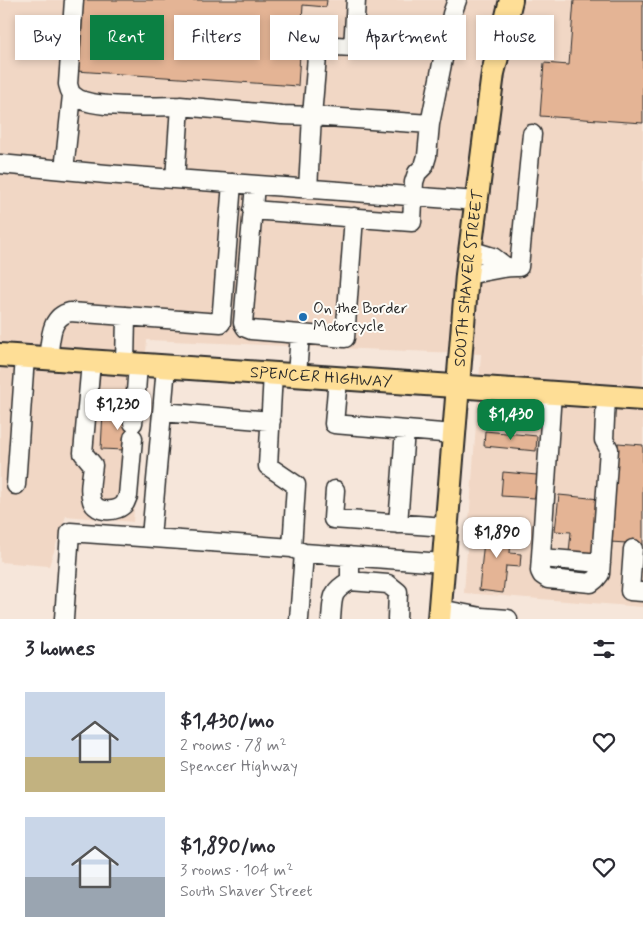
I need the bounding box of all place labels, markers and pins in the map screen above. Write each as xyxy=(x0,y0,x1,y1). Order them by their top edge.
place label: On the Border Motorcycle xyxy=(313,298,408,337)
marker: On the Border Motorcycle xyxy=(297,311,309,323)
pin: $1,230 xyxy=(77,388,159,431)
pin: $1,430 xyxy=(470,398,552,441)
pin: $1,890 xyxy=(456,516,538,559)

